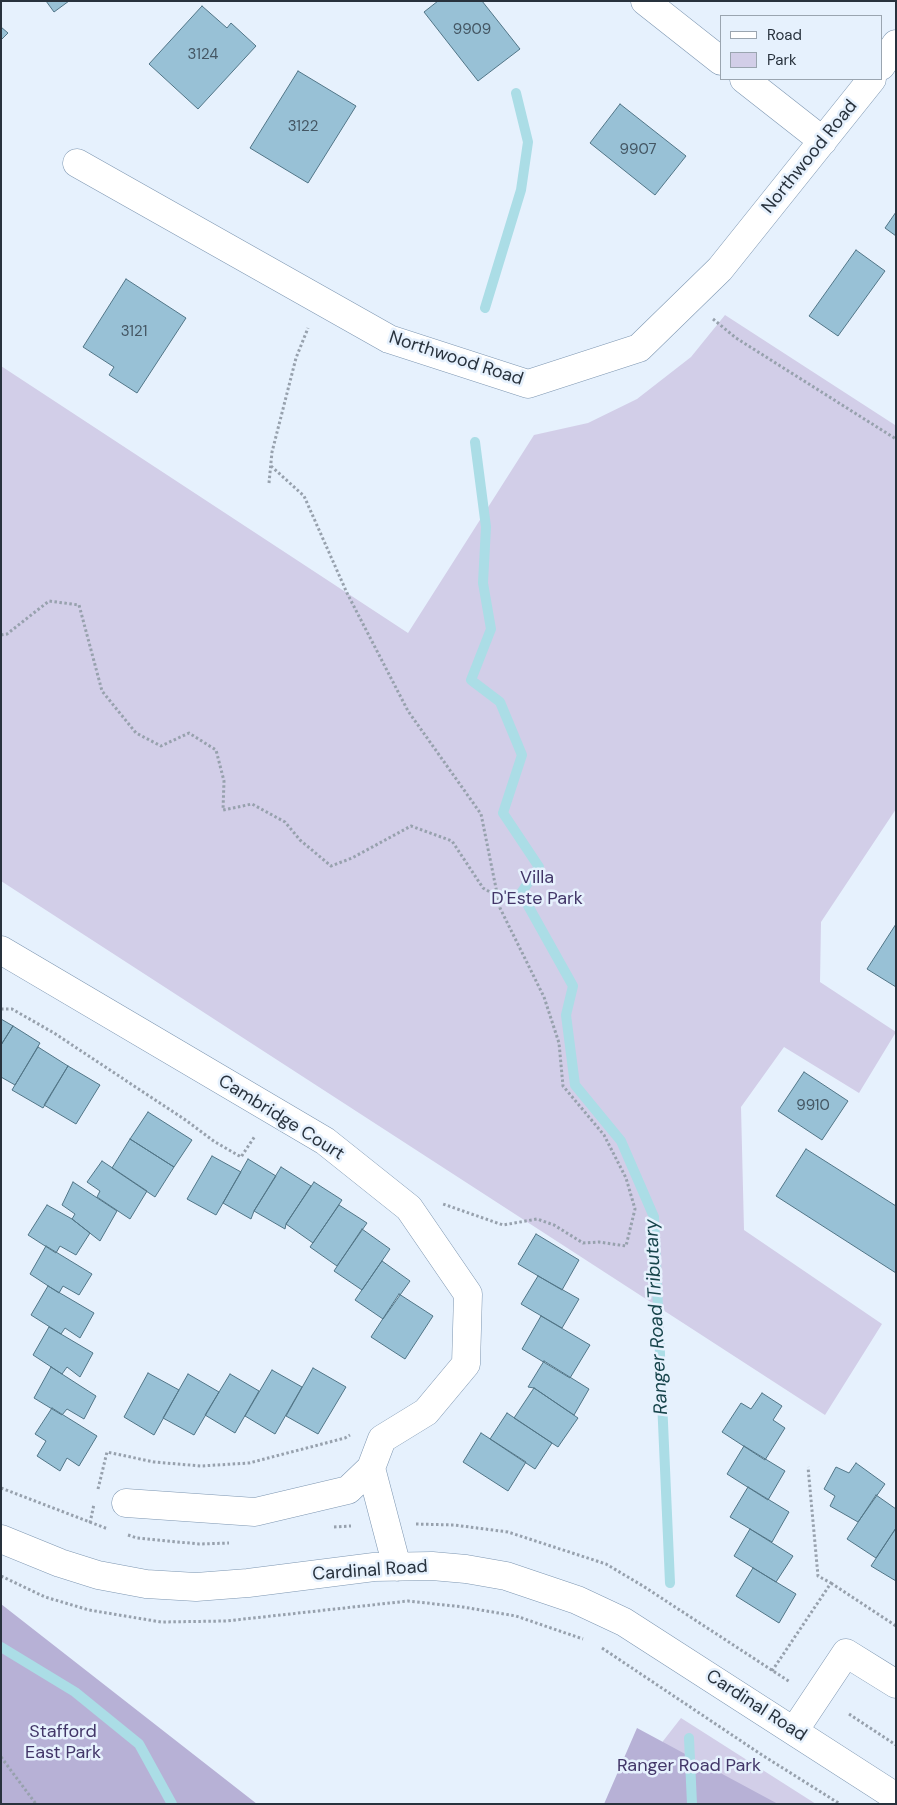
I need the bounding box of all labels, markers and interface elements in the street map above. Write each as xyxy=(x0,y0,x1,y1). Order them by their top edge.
legend xyxy=(720,15,882,80)
house number: 9909 xyxy=(453,21,491,39)
text: Road xyxy=(767,25,802,45)
house number: 3124 xyxy=(188,46,218,64)
text: Park xyxy=(767,50,797,70)
street label: Northwood Road xyxy=(758,96,862,218)
house number: 3122 xyxy=(288,118,318,136)
house number: 9907 xyxy=(620,141,656,159)
house number: 3121 xyxy=(121,323,147,341)
street label: Northwood Road xyxy=(386,327,526,391)
park label: Villa D'Este Park xyxy=(491,867,583,910)
street label: Cambridge Court xyxy=(214,1071,348,1165)
house number: 9910 xyxy=(796,1097,830,1115)
water label: Ranger Road Tributary xyxy=(640,1219,674,1415)
street label: Cardinal Road xyxy=(312,1556,428,1586)
street label: Cardinal Road xyxy=(702,1666,810,1746)
park label: Stafford East Park xyxy=(25,1721,101,1764)
park label: Ranger Road Park xyxy=(617,1755,761,1777)

